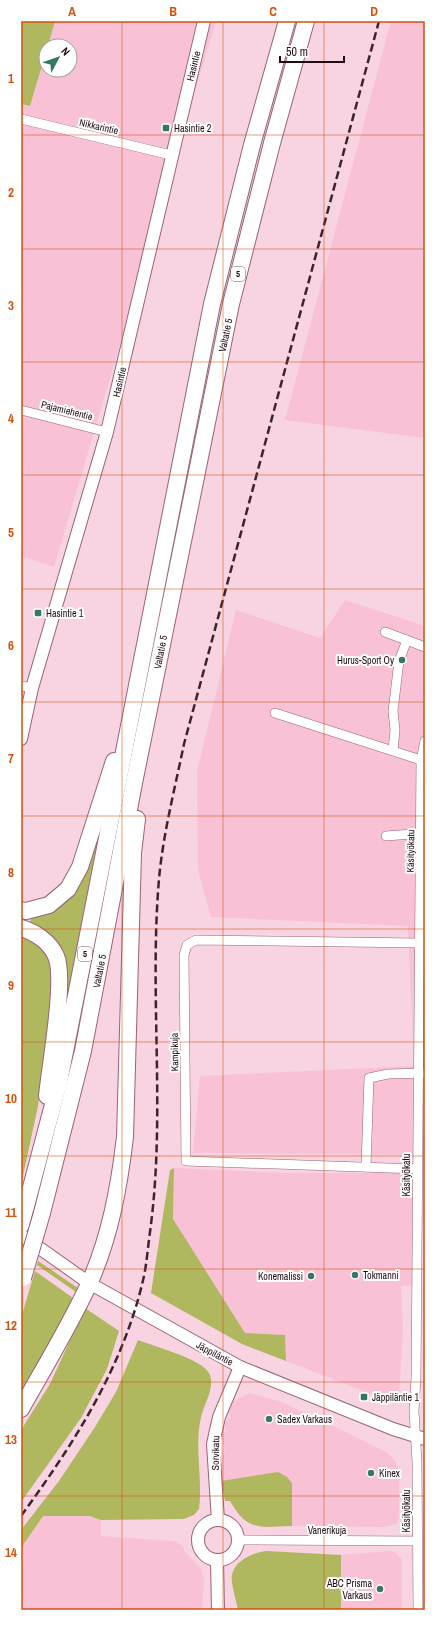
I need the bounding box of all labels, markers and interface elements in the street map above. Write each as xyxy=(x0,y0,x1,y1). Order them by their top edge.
text: A xyxy=(68,3,76,20)
text: B xyxy=(169,3,177,20)
text: C xyxy=(269,3,277,20)
text: D xyxy=(370,3,378,20)
north arrow xyxy=(38,38,78,78)
scale bar xyxy=(280,38,344,64)
text: N xyxy=(58,44,73,58)
text: 50 m xyxy=(286,44,308,60)
street label: Hasintie xyxy=(183,49,204,83)
text: 1 xyxy=(8,70,14,87)
street label: Nikkarintie xyxy=(78,116,120,137)
place label: Hasintie 2 xyxy=(174,122,212,135)
marker: Hasintie 2 xyxy=(161,123,171,133)
text: 2 xyxy=(8,184,14,201)
road number: 5 xyxy=(231,267,245,281)
text: 3 xyxy=(8,297,14,314)
street label: Valtatie 5 xyxy=(216,317,235,353)
street label: Hasintie xyxy=(110,365,129,398)
street label: Pajamiehentie xyxy=(40,398,95,423)
text: 4 xyxy=(8,410,14,427)
text: 5 xyxy=(8,524,14,541)
place label: Hasintie 1 xyxy=(46,607,84,620)
marker: Hasintie 1 xyxy=(33,608,43,618)
street label: Valtatie 5 xyxy=(151,634,170,670)
text: 6 xyxy=(8,637,14,654)
place label: Hurus-Sport Oy xyxy=(337,654,395,667)
marker: Hurus-Sport Oy xyxy=(397,655,407,665)
text: 7 xyxy=(8,750,14,767)
street label: Käsityökatu xyxy=(404,829,417,873)
text: 8 xyxy=(8,864,14,881)
road number: 5 xyxy=(78,947,92,961)
street label: Valtatie 5 xyxy=(90,953,109,989)
text: 9 xyxy=(8,977,14,994)
street label: Kampikuja xyxy=(168,1032,181,1071)
text: 10 xyxy=(5,1090,17,1107)
street label: Käsityökatu xyxy=(400,1154,413,1196)
text: 11 xyxy=(5,1204,17,1221)
place label: Tokmanni xyxy=(363,1269,399,1282)
place label: Konemalissi xyxy=(258,1270,303,1283)
marker: Tokmanni xyxy=(350,1270,360,1280)
marker: Konemalissi xyxy=(306,1271,316,1281)
text: 12 xyxy=(5,1317,17,1334)
street label: Jäppiläntie xyxy=(194,1338,236,1369)
place label: Jäppiläntie 1 xyxy=(372,1391,419,1404)
marker: Jäppiläntie 1 xyxy=(359,1392,369,1402)
place label: Sadex Varkaus xyxy=(277,1413,332,1426)
marker: Sadex Varkaus xyxy=(264,1414,274,1424)
text: 13 xyxy=(5,1431,17,1448)
street label: Sorvikatu xyxy=(209,1436,222,1470)
place label: Kinex xyxy=(379,1467,401,1480)
marker: Kinex xyxy=(366,1468,376,1478)
street label: Käsityökatu xyxy=(400,1490,413,1532)
street label: Vanerikuja xyxy=(308,1524,347,1537)
text: 14 xyxy=(5,1544,17,1561)
place label: ABC Prisma Varkaus xyxy=(326,1577,372,1602)
marker: ABC Prisma Varkaus xyxy=(375,1584,385,1594)

